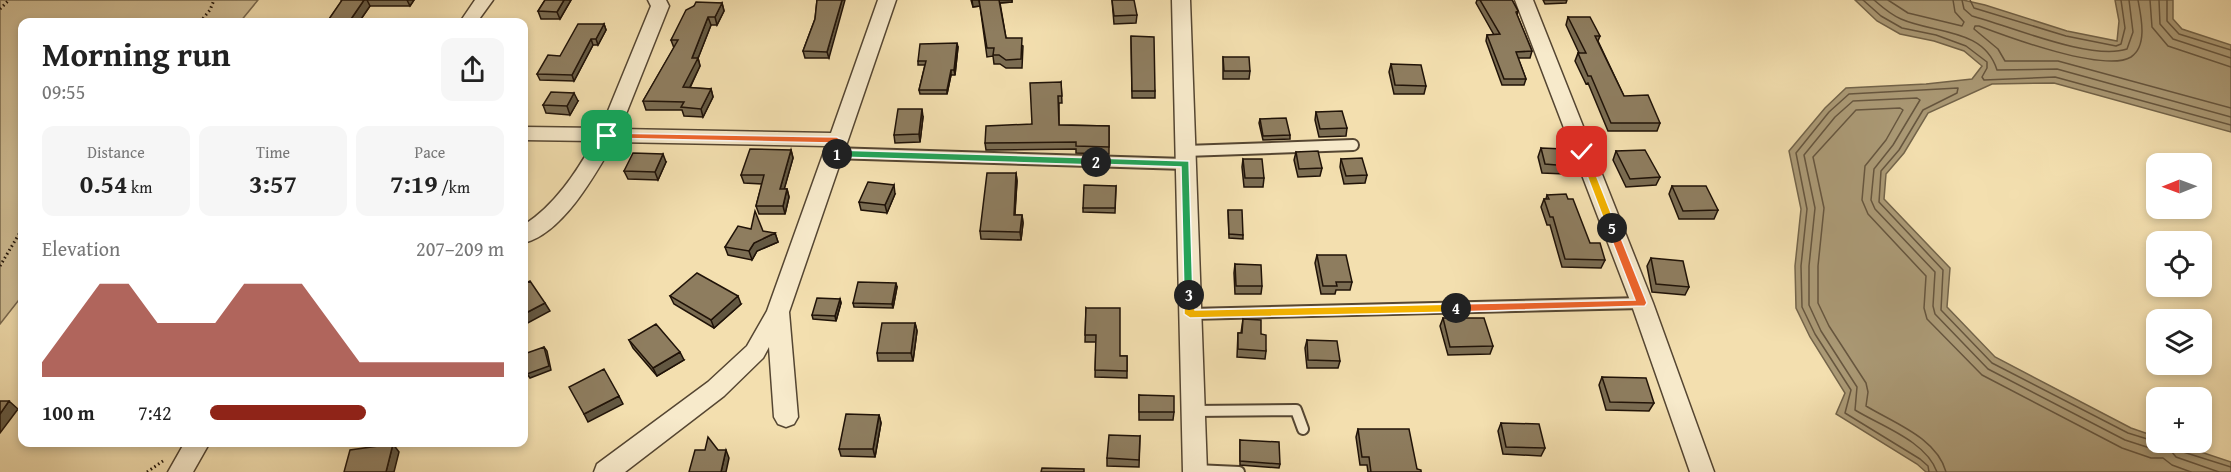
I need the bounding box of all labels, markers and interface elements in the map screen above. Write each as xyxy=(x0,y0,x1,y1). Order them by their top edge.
text: Morning run xyxy=(42,30,231,78)
button: share xyxy=(441,38,504,101)
text: 09:55 xyxy=(42,77,85,106)
pin xyxy=(581,110,632,161)
icon: arrive xyxy=(590,119,623,152)
pin xyxy=(1556,126,1607,177)
icon: check xyxy=(1565,135,1598,168)
pin: 1 xyxy=(822,139,852,169)
text: Distance xyxy=(87,140,145,164)
text: Time xyxy=(256,140,290,164)
text: Pace xyxy=(415,140,445,164)
text: 1 xyxy=(833,142,841,166)
pin: 2 xyxy=(1081,147,1111,177)
text: 2 xyxy=(1092,150,1100,174)
north arrow xyxy=(2146,153,2212,219)
map controls xyxy=(2146,153,2212,453)
text: 0.54 xyxy=(80,164,128,203)
text: 3:57 xyxy=(249,164,297,203)
text: 7:19 xyxy=(390,164,438,203)
text: km xyxy=(128,175,152,199)
text: /km xyxy=(438,175,470,199)
pin: 5 xyxy=(1597,213,1627,243)
text: 5 xyxy=(1608,216,1616,240)
button: locate xyxy=(2146,231,2212,297)
text: Elevation xyxy=(42,234,120,263)
text: 207–209 m xyxy=(416,234,504,263)
pin: 3 xyxy=(1174,280,1204,310)
text: 3 xyxy=(1185,283,1193,307)
pin: 4 xyxy=(1441,293,1471,323)
text: 4 xyxy=(1452,296,1460,320)
button: layers xyxy=(2146,309,2212,375)
button: + xyxy=(2146,387,2212,453)
text: 100 m xyxy=(42,398,95,427)
text: 7:42 xyxy=(138,398,172,427)

